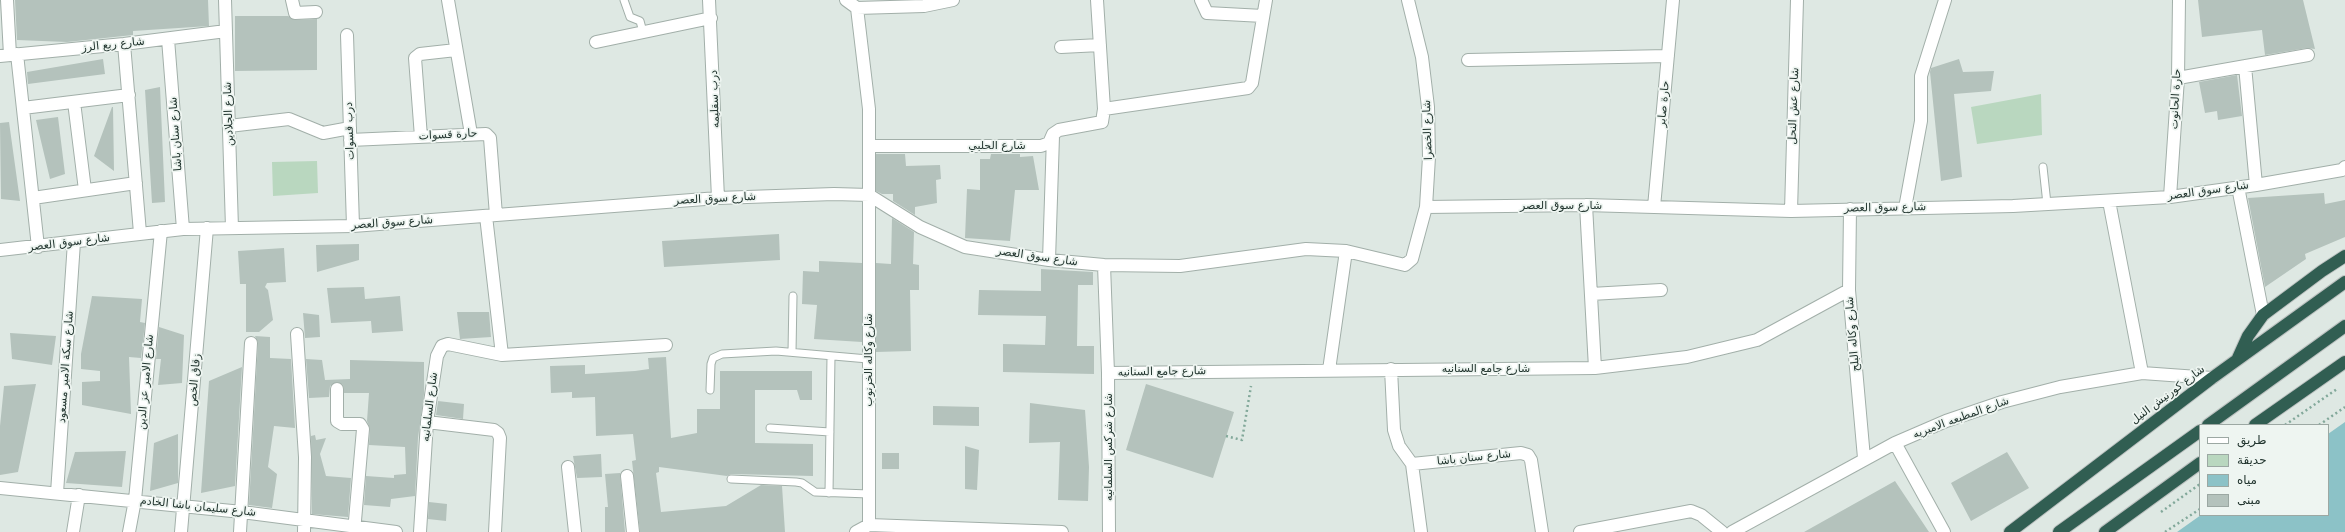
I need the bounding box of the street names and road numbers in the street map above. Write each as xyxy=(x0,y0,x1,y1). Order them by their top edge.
street label: شارع ربع الرز xyxy=(81,35,145,55)
street label: شارع عش النحل xyxy=(1786,67,1802,145)
street label: حارة الحانوت xyxy=(2168,68,2184,130)
street label: درب سقليمه xyxy=(707,70,723,128)
street label: حارة صابر xyxy=(1655,80,1673,128)
street label: شارع الجلادين xyxy=(221,82,237,146)
street label: شارع سنان باشا xyxy=(167,96,185,172)
street label: شارع الخضرا xyxy=(1420,100,1436,160)
street label: درب قسوات xyxy=(342,102,358,160)
street label: حارة قسوات xyxy=(418,127,478,143)
street label: شارع الحلبي xyxy=(968,139,1026,153)
street label: شارع سوق العصر xyxy=(2166,179,2250,203)
street label: شارع سوق العصر xyxy=(674,190,756,208)
street label: شارع سوق العصر xyxy=(1520,199,1602,213)
street label: شارع سوق العصر xyxy=(1844,201,1926,215)
street label: شارع سوق العصر xyxy=(351,214,433,232)
street label: شارع سوق العصر xyxy=(27,231,111,255)
street label: شارع سوق العصر xyxy=(995,245,1079,269)
street label: شارع وكاله البلح xyxy=(1843,296,1863,372)
street label: شارع سكة الامير مسعود xyxy=(55,311,77,423)
street label: شارع وكاله الخرنوب xyxy=(862,313,876,407)
street label: شارع الامير عز الدين xyxy=(135,334,157,430)
street label: زقاق الخص xyxy=(186,353,204,407)
street label: شارع جامع السنانيه xyxy=(1442,362,1530,376)
street label: شارع كورنيش النيل xyxy=(2128,363,2208,427)
street label: شارع جامع السنانيه xyxy=(1118,365,1206,379)
street label: شارع السلمانيه xyxy=(419,372,441,442)
street label: شارع شركس السلمانيه xyxy=(1102,393,1116,501)
street label: شارع المطبعه الاميريه xyxy=(1911,394,2011,442)
street label: شارع سنان باشا xyxy=(1436,448,1512,468)
street label: شارع سليمان باشا الخادم xyxy=(139,494,257,520)

